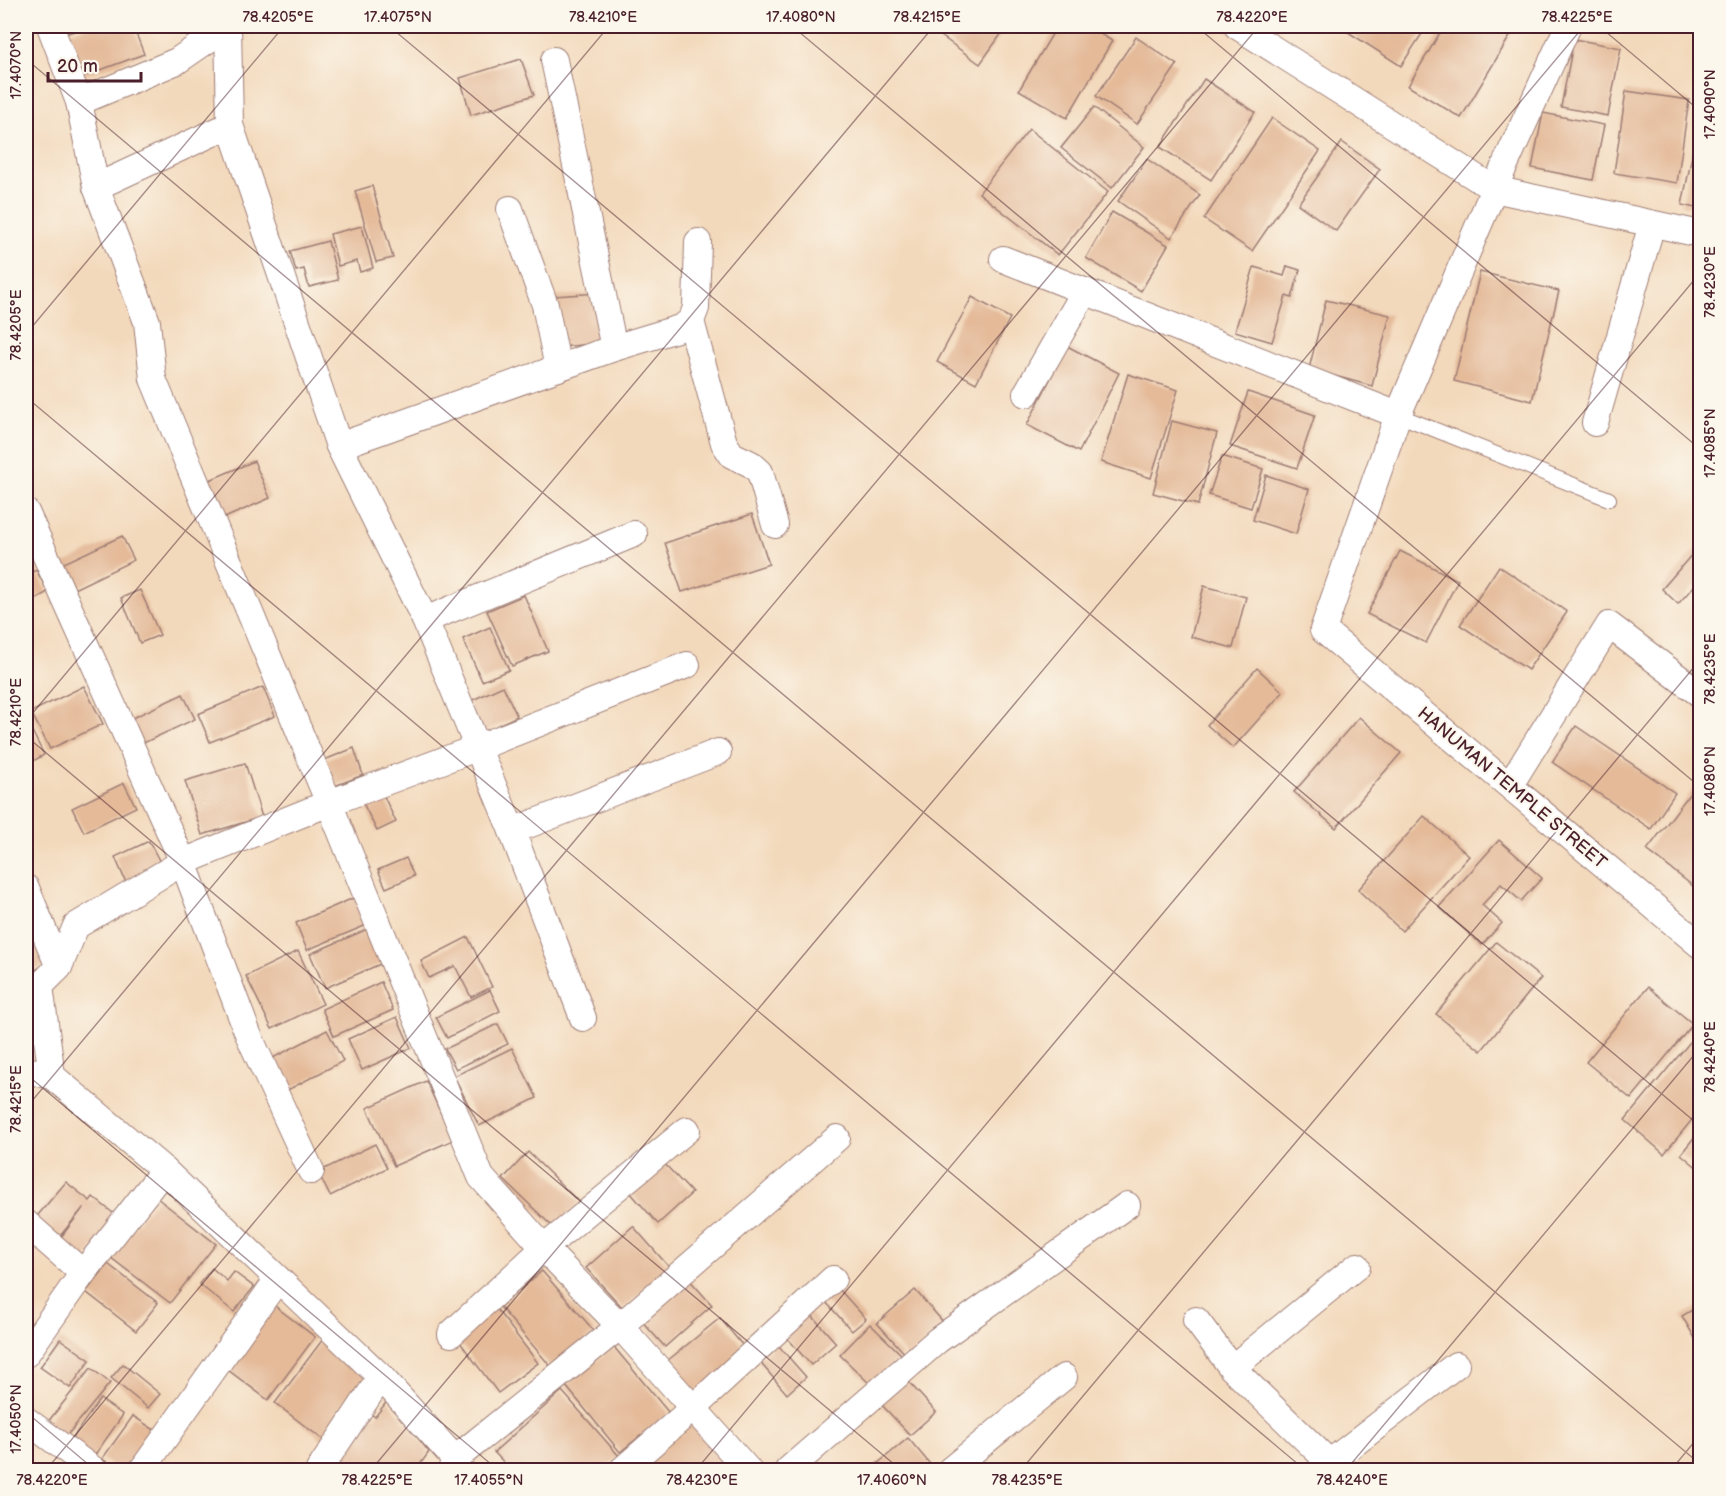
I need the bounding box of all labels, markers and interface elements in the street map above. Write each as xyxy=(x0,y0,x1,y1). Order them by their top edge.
text: 78.4205°E xyxy=(242,8,314,27)
text: 17.4075°N xyxy=(364,8,432,27)
text: 78.4210°E xyxy=(569,8,637,27)
text: 17.4080°N xyxy=(766,8,836,27)
text: 78.4215°E xyxy=(893,8,961,27)
text: 78.4220°E xyxy=(1216,8,1288,27)
text: 78.4225°E xyxy=(1541,8,1613,27)
text: 17.4070°N xyxy=(7,31,26,99)
scale bar xyxy=(48,45,141,83)
text: 20 m xyxy=(57,56,98,77)
text: 17.4090°N xyxy=(1701,69,1720,139)
text: 78.4230°E xyxy=(1701,246,1720,318)
text: 78.4205°E xyxy=(7,289,26,361)
text: 17.4085°N xyxy=(1701,408,1720,478)
text: 78.4235°E xyxy=(1701,633,1720,705)
text: 78.4210°E xyxy=(7,678,26,746)
street label: HANUMAN TEMPLE STREET xyxy=(1413,703,1611,873)
text: 17.4080°N xyxy=(1701,746,1720,816)
text: 78.4240°E xyxy=(1701,1021,1720,1093)
text: 78.4215°E xyxy=(7,1065,26,1133)
text: 17.4050°N xyxy=(7,1384,26,1454)
text: 78.4220°E xyxy=(16,1471,88,1490)
text: 78.4225°E xyxy=(341,1471,413,1490)
text: 17.4055°N xyxy=(454,1471,524,1490)
text: 78.4230°E xyxy=(666,1471,738,1490)
text: 17.4060°N xyxy=(857,1471,927,1490)
text: 78.4235°E xyxy=(991,1471,1063,1490)
text: 78.4240°E xyxy=(1316,1471,1388,1490)

